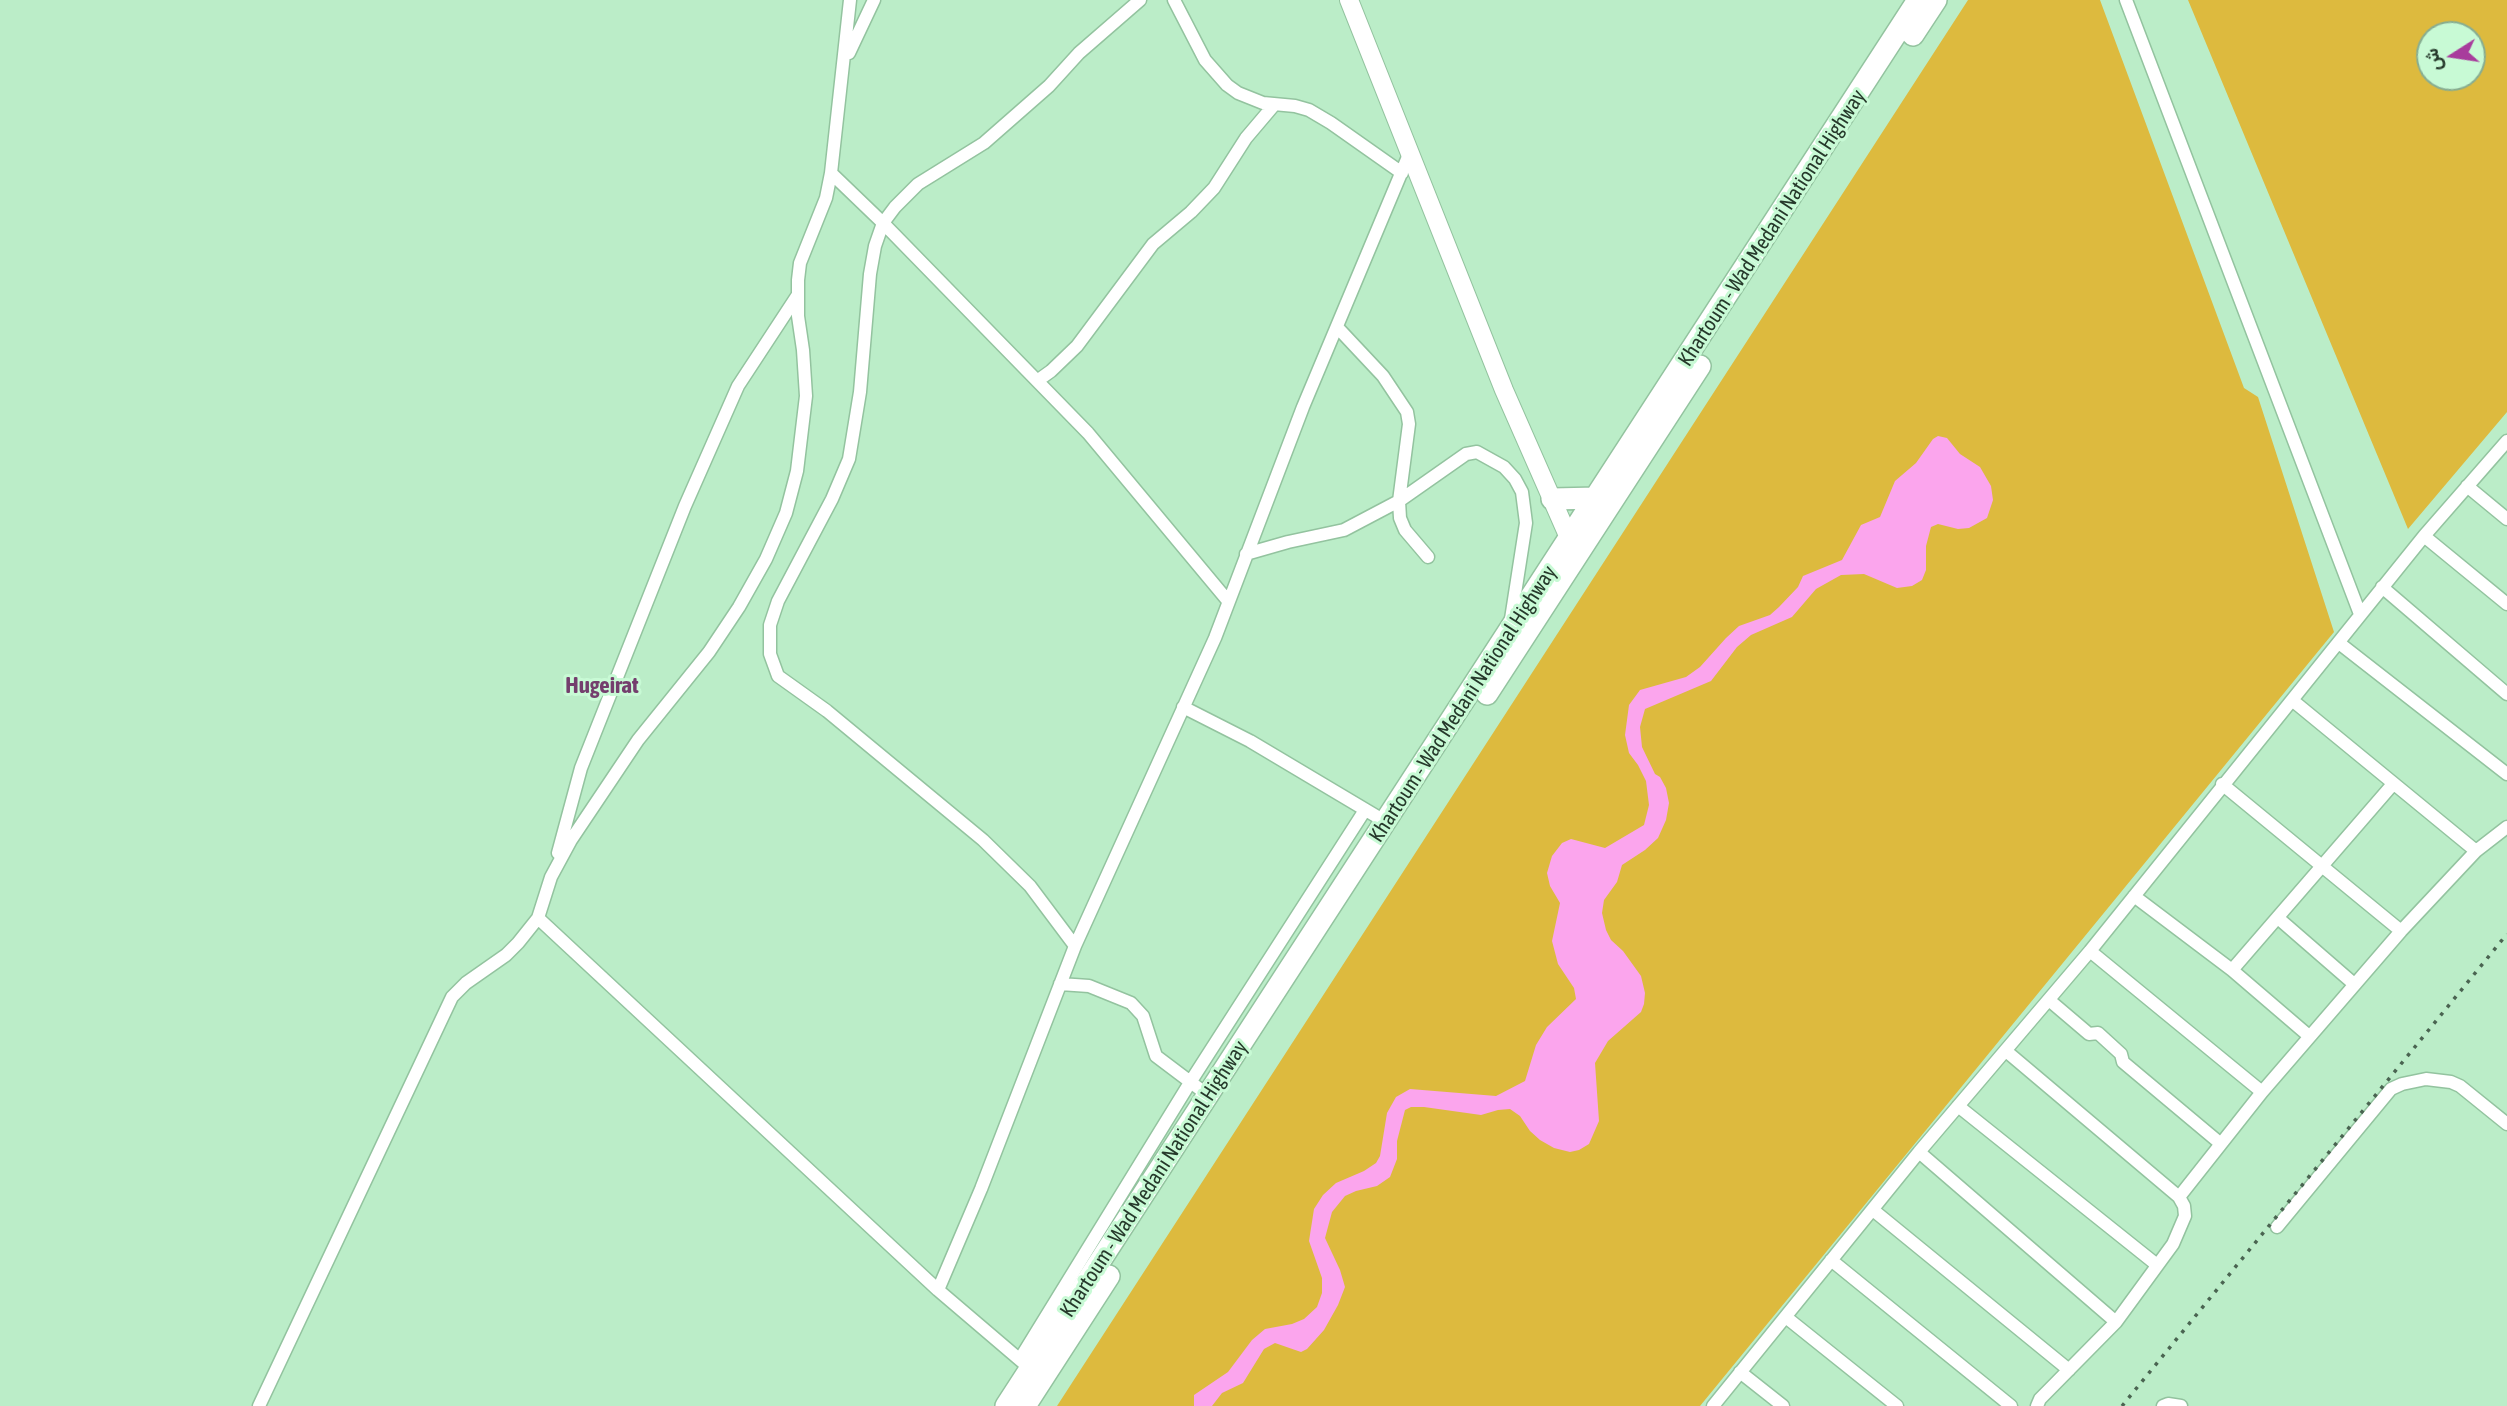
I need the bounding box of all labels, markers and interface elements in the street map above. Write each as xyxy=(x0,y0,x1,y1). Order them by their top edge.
north arrow xyxy=(2416,21,2486,91)
text: ش xyxy=(2419,46,2446,73)
street label: Khartoum - Wad Medani National Highway xyxy=(1673,85,1871,371)
street label: Khartoum - Wad Medani National Highway xyxy=(1364,561,1562,847)
district label: Hugeirat xyxy=(565,672,639,700)
street label: Khartoum - Wad Medani National Highway xyxy=(1055,1036,1253,1322)

